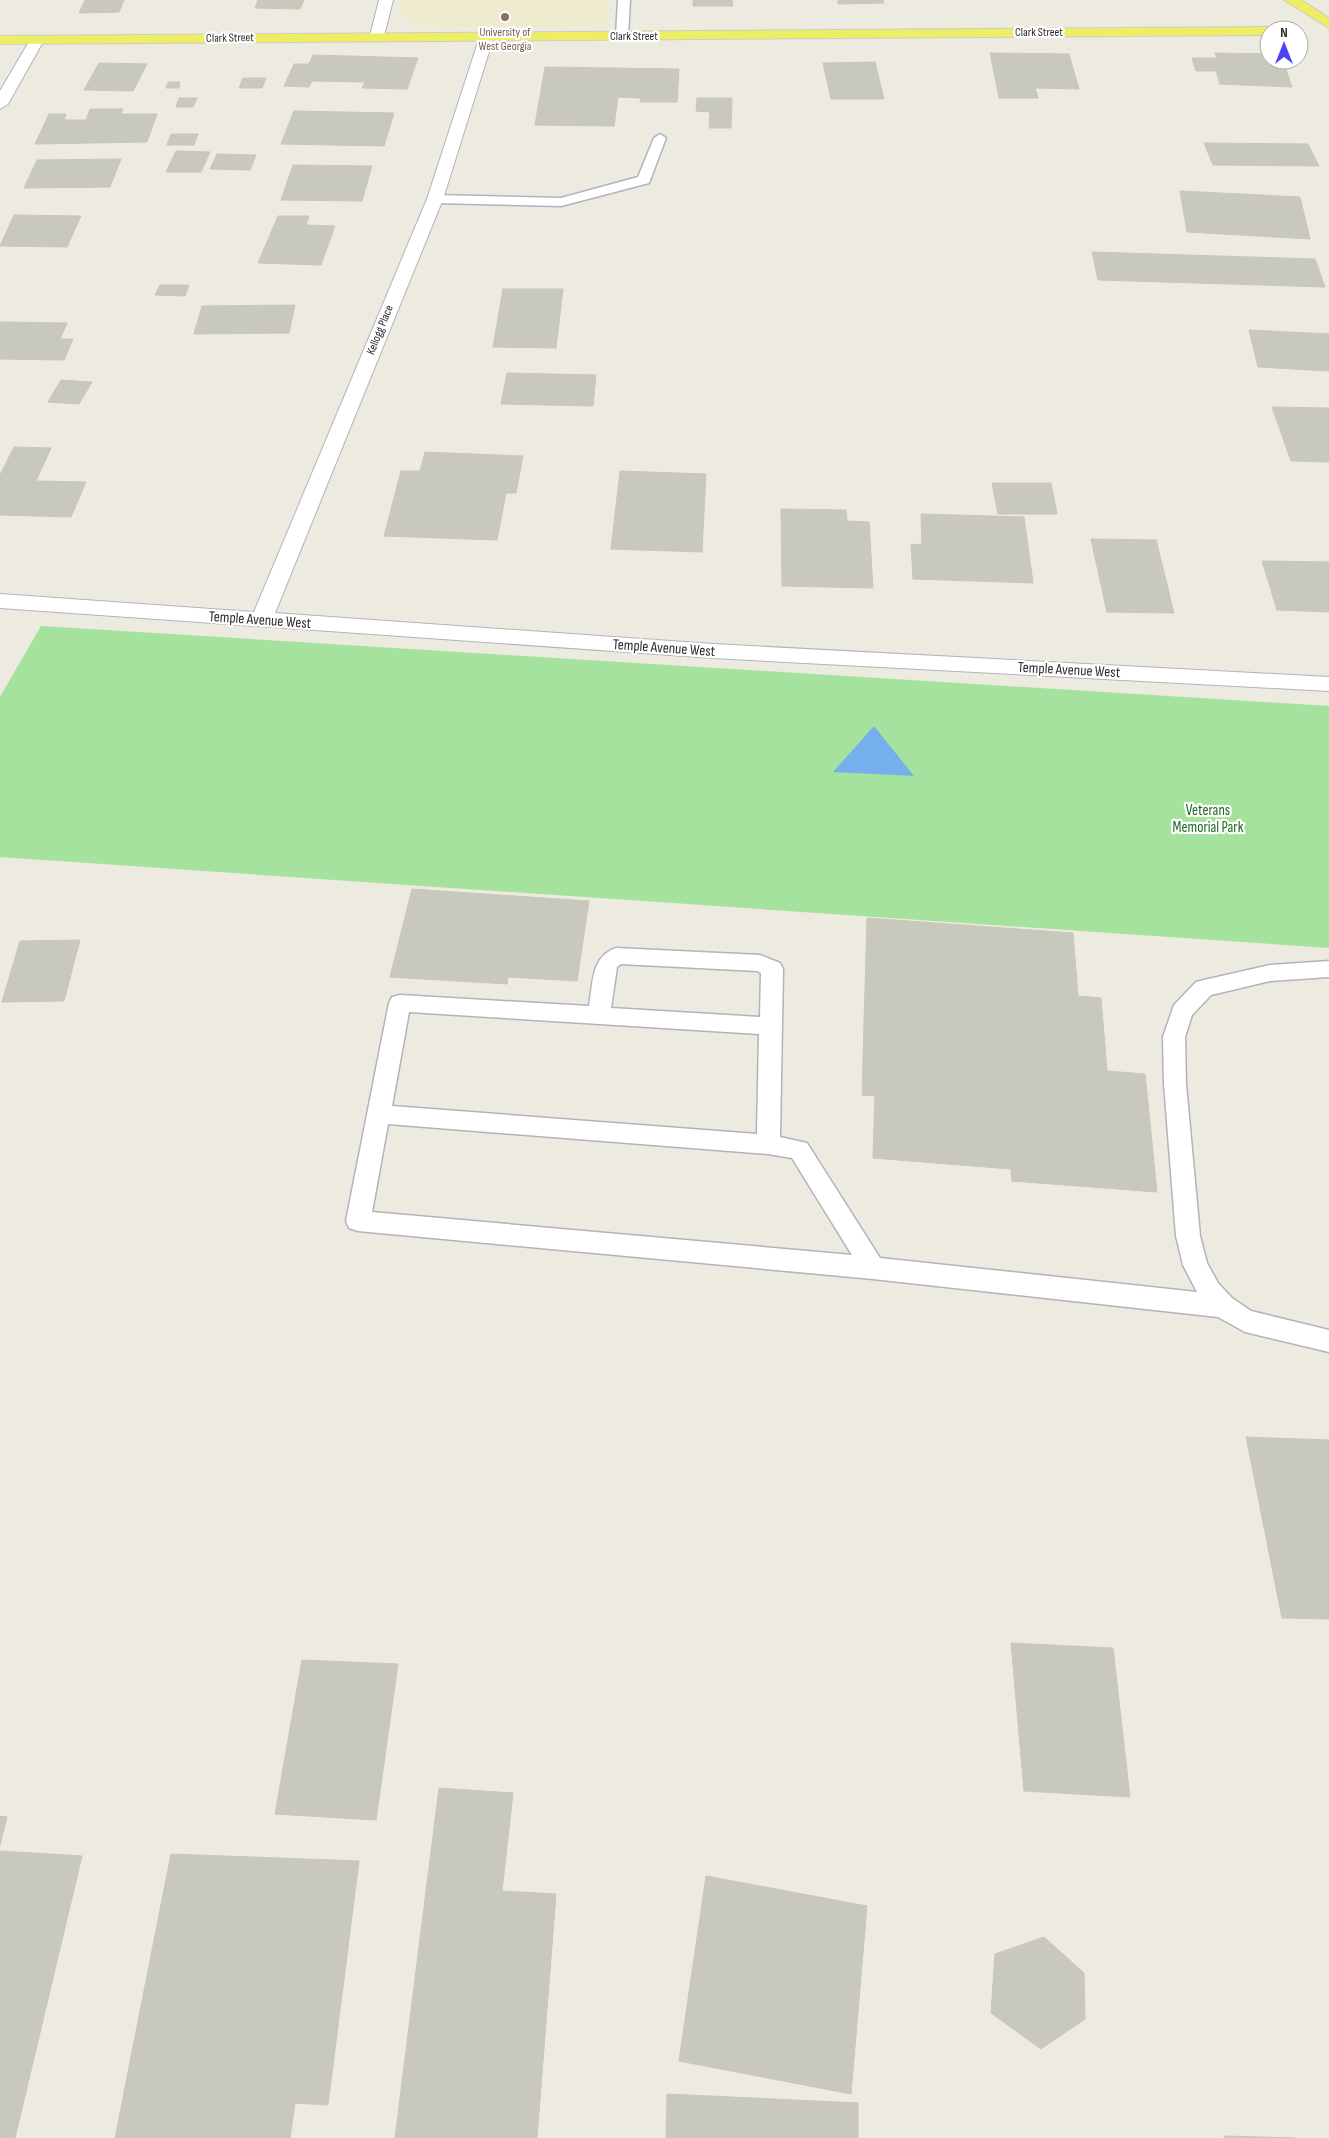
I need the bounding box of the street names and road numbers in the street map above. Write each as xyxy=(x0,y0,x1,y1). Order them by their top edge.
street label: Clark Street xyxy=(1015,25,1063,40)
street label: Clark Street xyxy=(610,29,658,44)
street label: Clark Street xyxy=(206,30,254,46)
street label: Kellogg Place xyxy=(363,303,397,357)
street label: Temple Avenue West xyxy=(208,607,312,633)
street label: Temple Avenue West xyxy=(612,635,716,661)
street label: Temple Avenue West xyxy=(1017,658,1121,682)

